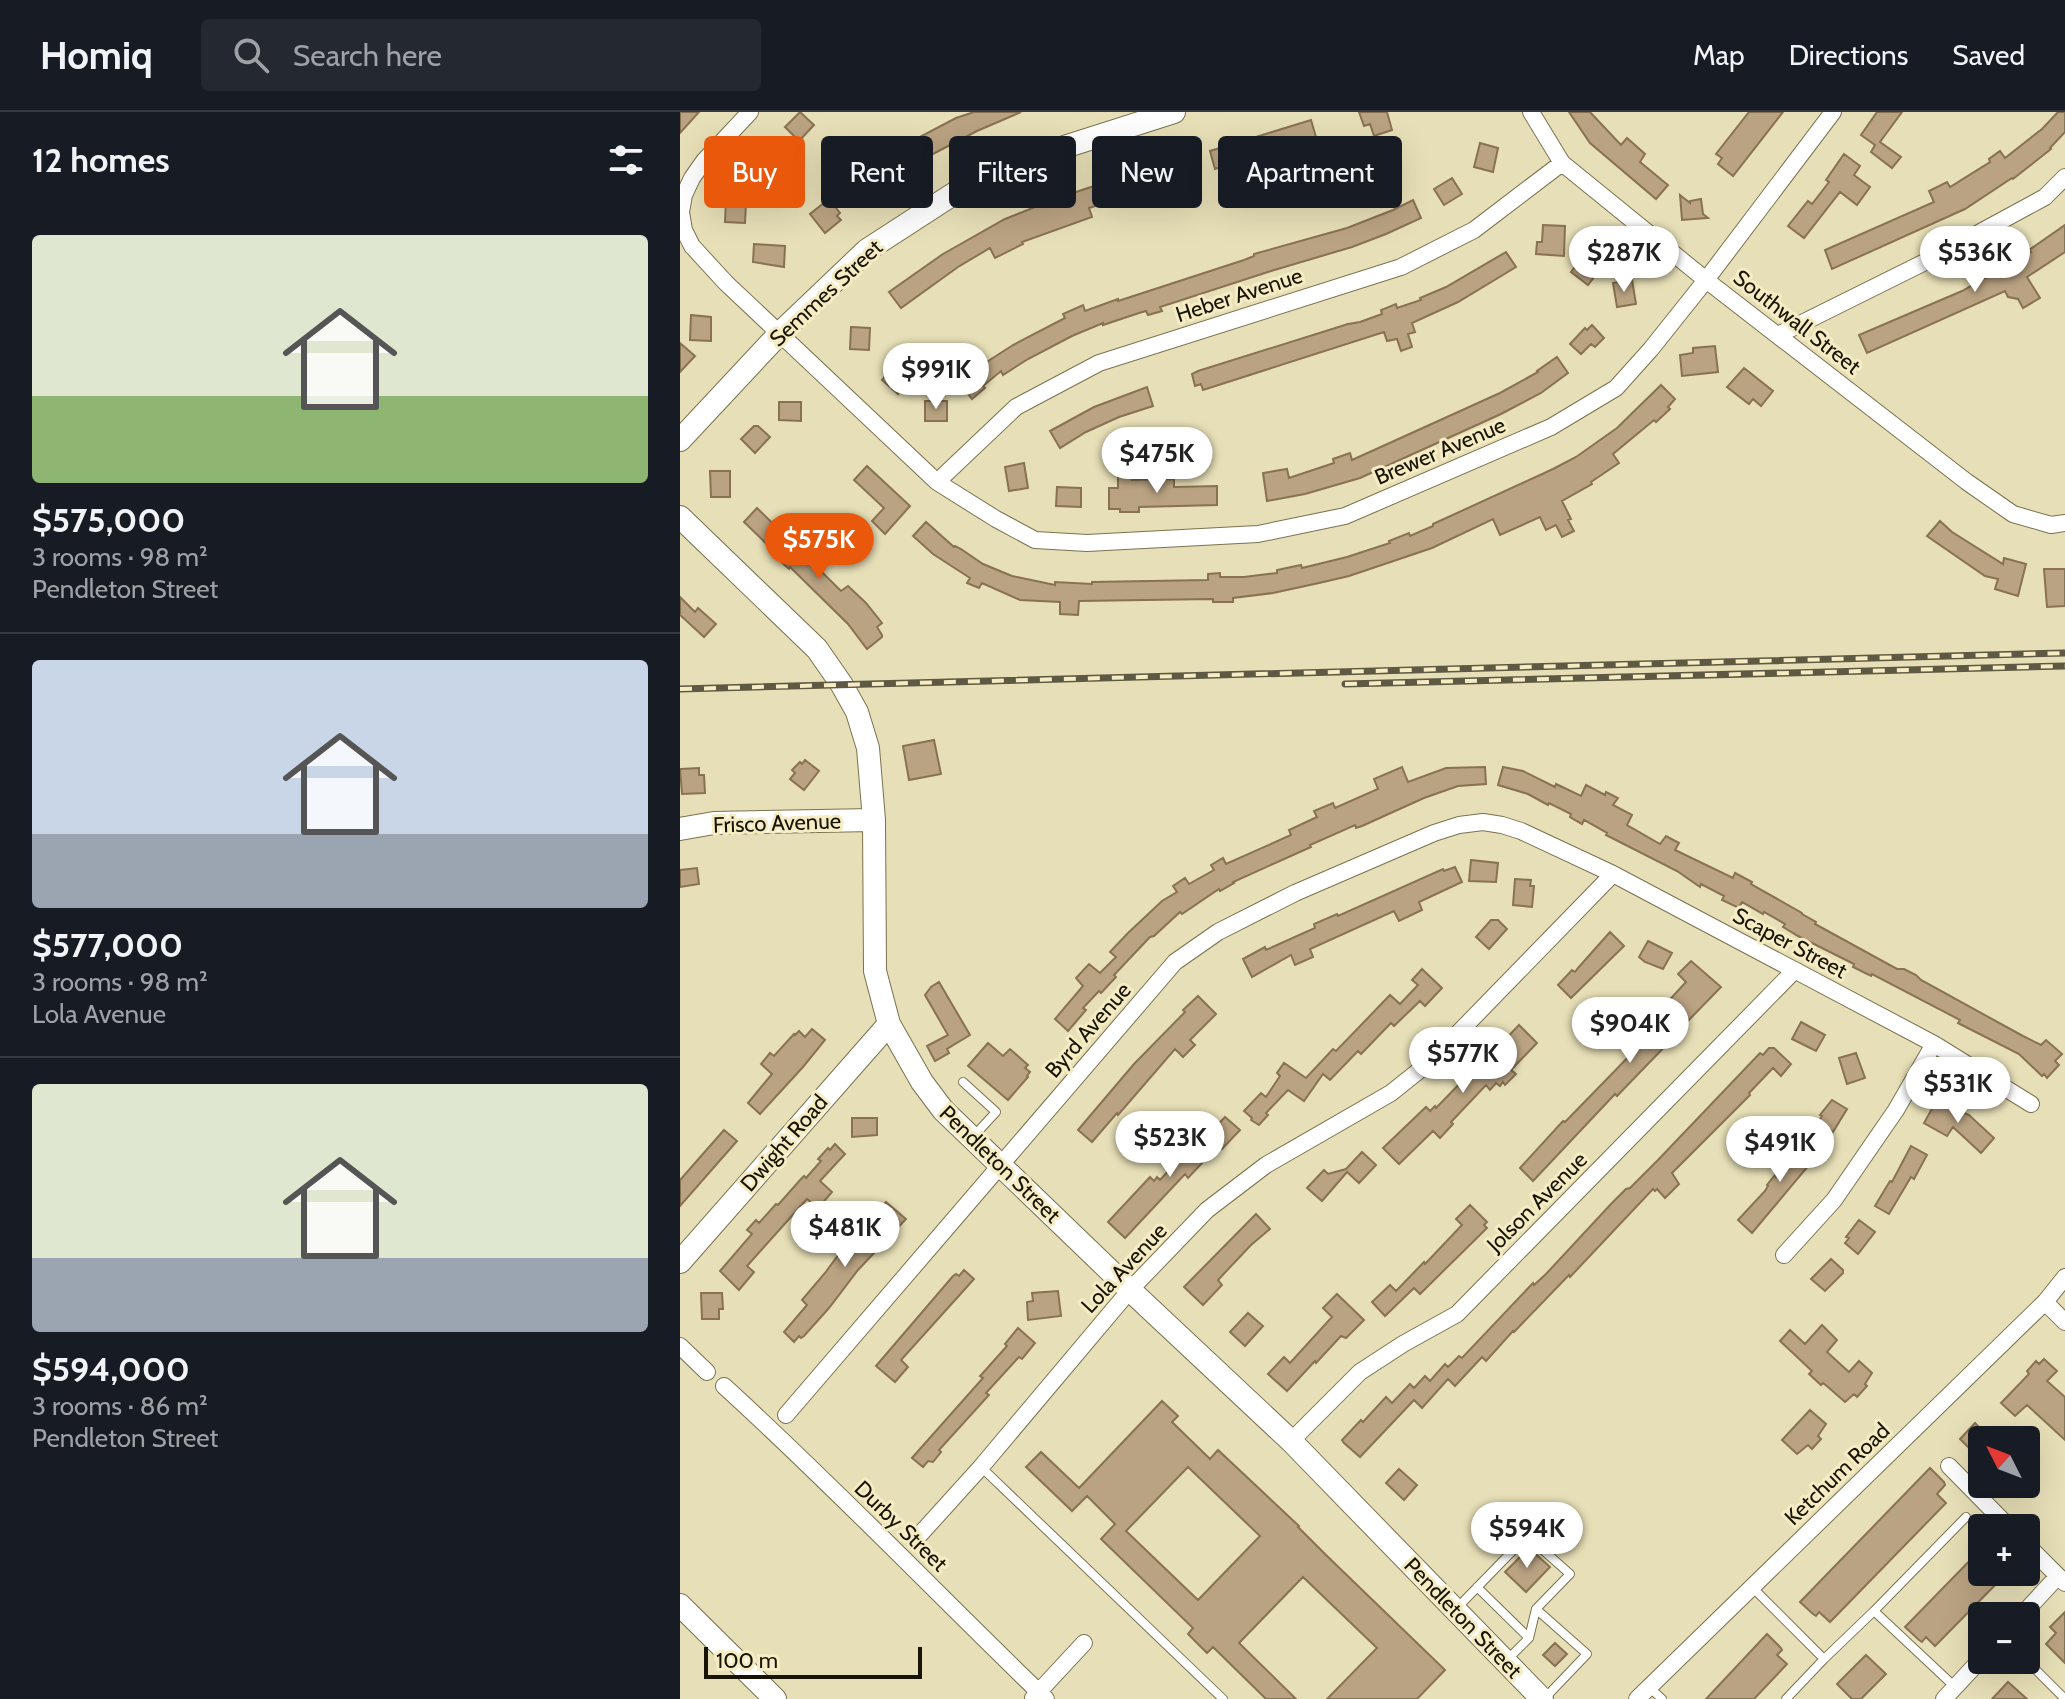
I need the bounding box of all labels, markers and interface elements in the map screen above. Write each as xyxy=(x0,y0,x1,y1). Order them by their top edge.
search box xyxy=(201,19,761,91)
text: Homiq xyxy=(40,32,153,79)
icon: search xyxy=(229,33,273,77)
text: Search here xyxy=(293,37,442,74)
text: Map xyxy=(1693,38,1745,72)
text: Directions xyxy=(1789,38,1908,72)
text: Saved xyxy=(1952,38,2025,72)
chip: Buy xyxy=(704,136,805,208)
chip: Rent xyxy=(821,136,933,208)
chip: Filters xyxy=(949,136,1076,208)
chip: New xyxy=(1092,136,1202,208)
chip: Apartment xyxy=(1218,136,1402,208)
icon: filters xyxy=(604,138,648,182)
text: 12 homes xyxy=(32,139,170,181)
pin: $287K xyxy=(1568,226,1680,294)
pin: $536K xyxy=(1919,226,2031,294)
street label: Semmes Street xyxy=(764,233,888,352)
text: $287K xyxy=(1587,236,1661,268)
text: $536K xyxy=(1938,236,2012,268)
street label: Heber Avenue xyxy=(1172,262,1306,328)
street label: Southwall Street xyxy=(1728,264,1866,380)
icon: home xyxy=(268,287,412,431)
pin: $991K xyxy=(880,343,992,411)
text: $991K xyxy=(901,353,971,385)
street label: Brewer Avenue xyxy=(1370,411,1510,491)
pin: $475K xyxy=(1101,427,1213,495)
text: $475K xyxy=(1120,437,1194,469)
text: $575,000 xyxy=(32,499,185,541)
pin: $575K xyxy=(763,513,875,581)
text: $575K xyxy=(783,523,855,555)
text: 3 rooms · 98 m² xyxy=(32,541,208,573)
text: Pendleton Street xyxy=(32,573,218,605)
icon: home xyxy=(268,712,412,856)
street label: Frisco Avenue xyxy=(713,807,841,839)
street label: Scaper Street xyxy=(1728,902,1852,985)
text: $577,000 xyxy=(32,924,183,966)
text: 3 rooms · 98 m² xyxy=(32,966,208,998)
street label: Byrd Avenue xyxy=(1039,977,1137,1083)
pin: $904K xyxy=(1574,997,1686,1065)
text: Lola Avenue xyxy=(32,998,166,1030)
text: $904K xyxy=(1590,1007,1670,1039)
pin: $577K xyxy=(1407,1027,1519,1095)
text: $577K xyxy=(1427,1037,1499,1069)
pin: $531K xyxy=(1902,1057,2014,1125)
text: $531K xyxy=(1924,1067,1992,1099)
street label: Dwight Road xyxy=(735,1089,833,1197)
street label: Pendleton Street xyxy=(934,1100,1066,1229)
pin: $523K xyxy=(1114,1111,1226,1179)
pin: $491K xyxy=(1724,1116,1836,1184)
text: $523K xyxy=(1133,1121,1207,1153)
text: $491K xyxy=(1744,1126,1816,1158)
icon: home xyxy=(268,1136,412,1280)
street label: Jolson Avenue xyxy=(1480,1146,1593,1259)
pin: $481K xyxy=(789,1201,901,1269)
text: $481K xyxy=(809,1211,881,1243)
street label: Lola Avenue xyxy=(1075,1217,1173,1319)
text: $594,000 xyxy=(32,1348,190,1390)
text: 3 rooms · 86 m² xyxy=(32,1390,208,1422)
street label: Ketchum Road xyxy=(1779,1417,1895,1531)
text: Pendleton Street xyxy=(32,1422,218,1454)
north arrow xyxy=(1968,1426,2040,1498)
map controls xyxy=(1968,1426,2040,1674)
street label: Durby Street xyxy=(849,1475,954,1577)
pin: $594K xyxy=(1471,1502,1583,1570)
text: $594K xyxy=(1489,1512,1565,1544)
button: + xyxy=(1968,1514,2040,1586)
street label: Pendleton Street xyxy=(1399,1552,1528,1684)
button: − xyxy=(1968,1602,2040,1674)
scale bar xyxy=(704,1643,922,1679)
text: 100 m xyxy=(716,1647,778,1674)

